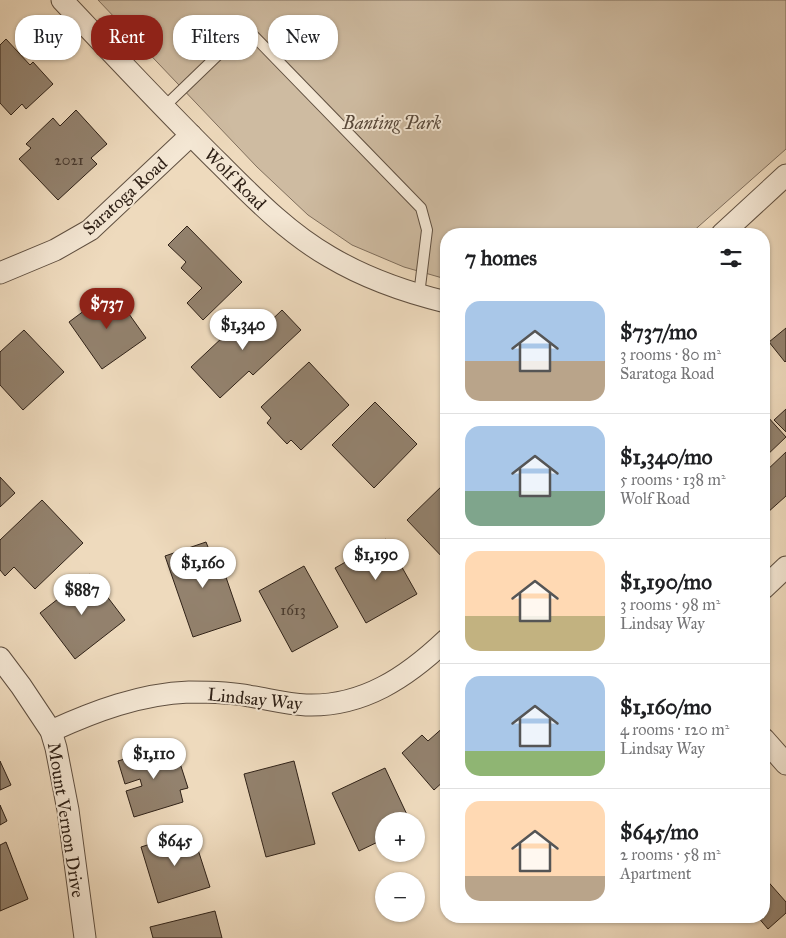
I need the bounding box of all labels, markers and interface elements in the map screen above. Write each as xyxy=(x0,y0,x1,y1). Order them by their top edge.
chip: Buy xyxy=(15,15,81,60)
chip: Rent xyxy=(91,15,163,60)
chip: Filters xyxy=(173,15,258,60)
chip: New xyxy=(268,15,338,60)
park label: Banting Park xyxy=(342,112,441,134)
street label: Wolf Road xyxy=(199,143,271,215)
house number: 2021 xyxy=(54,151,84,169)
street label: Saratoga Road xyxy=(78,152,172,240)
icon: filters xyxy=(717,244,745,272)
text: 7 homes xyxy=(465,245,537,271)
pin: $737 xyxy=(77,288,137,330)
text: $737 xyxy=(90,294,124,313)
pin: $1,340 xyxy=(202,308,284,351)
text: $1,340 xyxy=(221,315,265,334)
text: $737/mo xyxy=(620,319,697,345)
icon: home xyxy=(505,321,565,381)
text: 3 rooms · 80 m² xyxy=(620,345,721,364)
text: Saratoga Road xyxy=(620,364,714,383)
text: $1,340/mo xyxy=(620,444,713,470)
icon: home xyxy=(505,446,565,506)
text: 5 rooms · 138 m² xyxy=(620,470,726,489)
text: Wolf Road xyxy=(620,489,690,508)
pin: $1,190 xyxy=(335,538,417,581)
text: $1,190 xyxy=(354,545,398,564)
pin: $1,160 xyxy=(162,546,244,589)
text: $1,160 xyxy=(181,553,225,572)
text: $1,190/mo xyxy=(620,569,712,595)
icon: home xyxy=(505,571,565,631)
pin: $887 xyxy=(52,574,112,616)
text: $887 xyxy=(64,580,100,599)
text: 3 rooms · 98 m² xyxy=(620,595,720,614)
house number: 1613 xyxy=(280,601,306,619)
text: Lindsay Way xyxy=(620,614,705,633)
street label: Lindsay Way xyxy=(206,683,304,715)
text: $1,160/mo xyxy=(620,694,712,720)
icon: home xyxy=(505,696,565,756)
text: 4 rooms · 120 m² xyxy=(620,720,729,739)
pin: $1,110 xyxy=(113,738,195,780)
text: Lindsay Way xyxy=(620,739,705,758)
street label: Mount Vernon Drive xyxy=(43,741,89,899)
text: $1,110 xyxy=(133,744,175,763)
map controls xyxy=(375,812,425,922)
button: + xyxy=(375,812,425,862)
text: $645/mo xyxy=(620,819,699,845)
icon: home xyxy=(505,821,565,881)
pin: $645 xyxy=(145,824,205,867)
text: $645 xyxy=(158,831,192,850)
text: 2 rooms · 58 m² xyxy=(620,845,721,864)
text: Apartment xyxy=(620,864,692,883)
button: − xyxy=(375,872,425,922)

